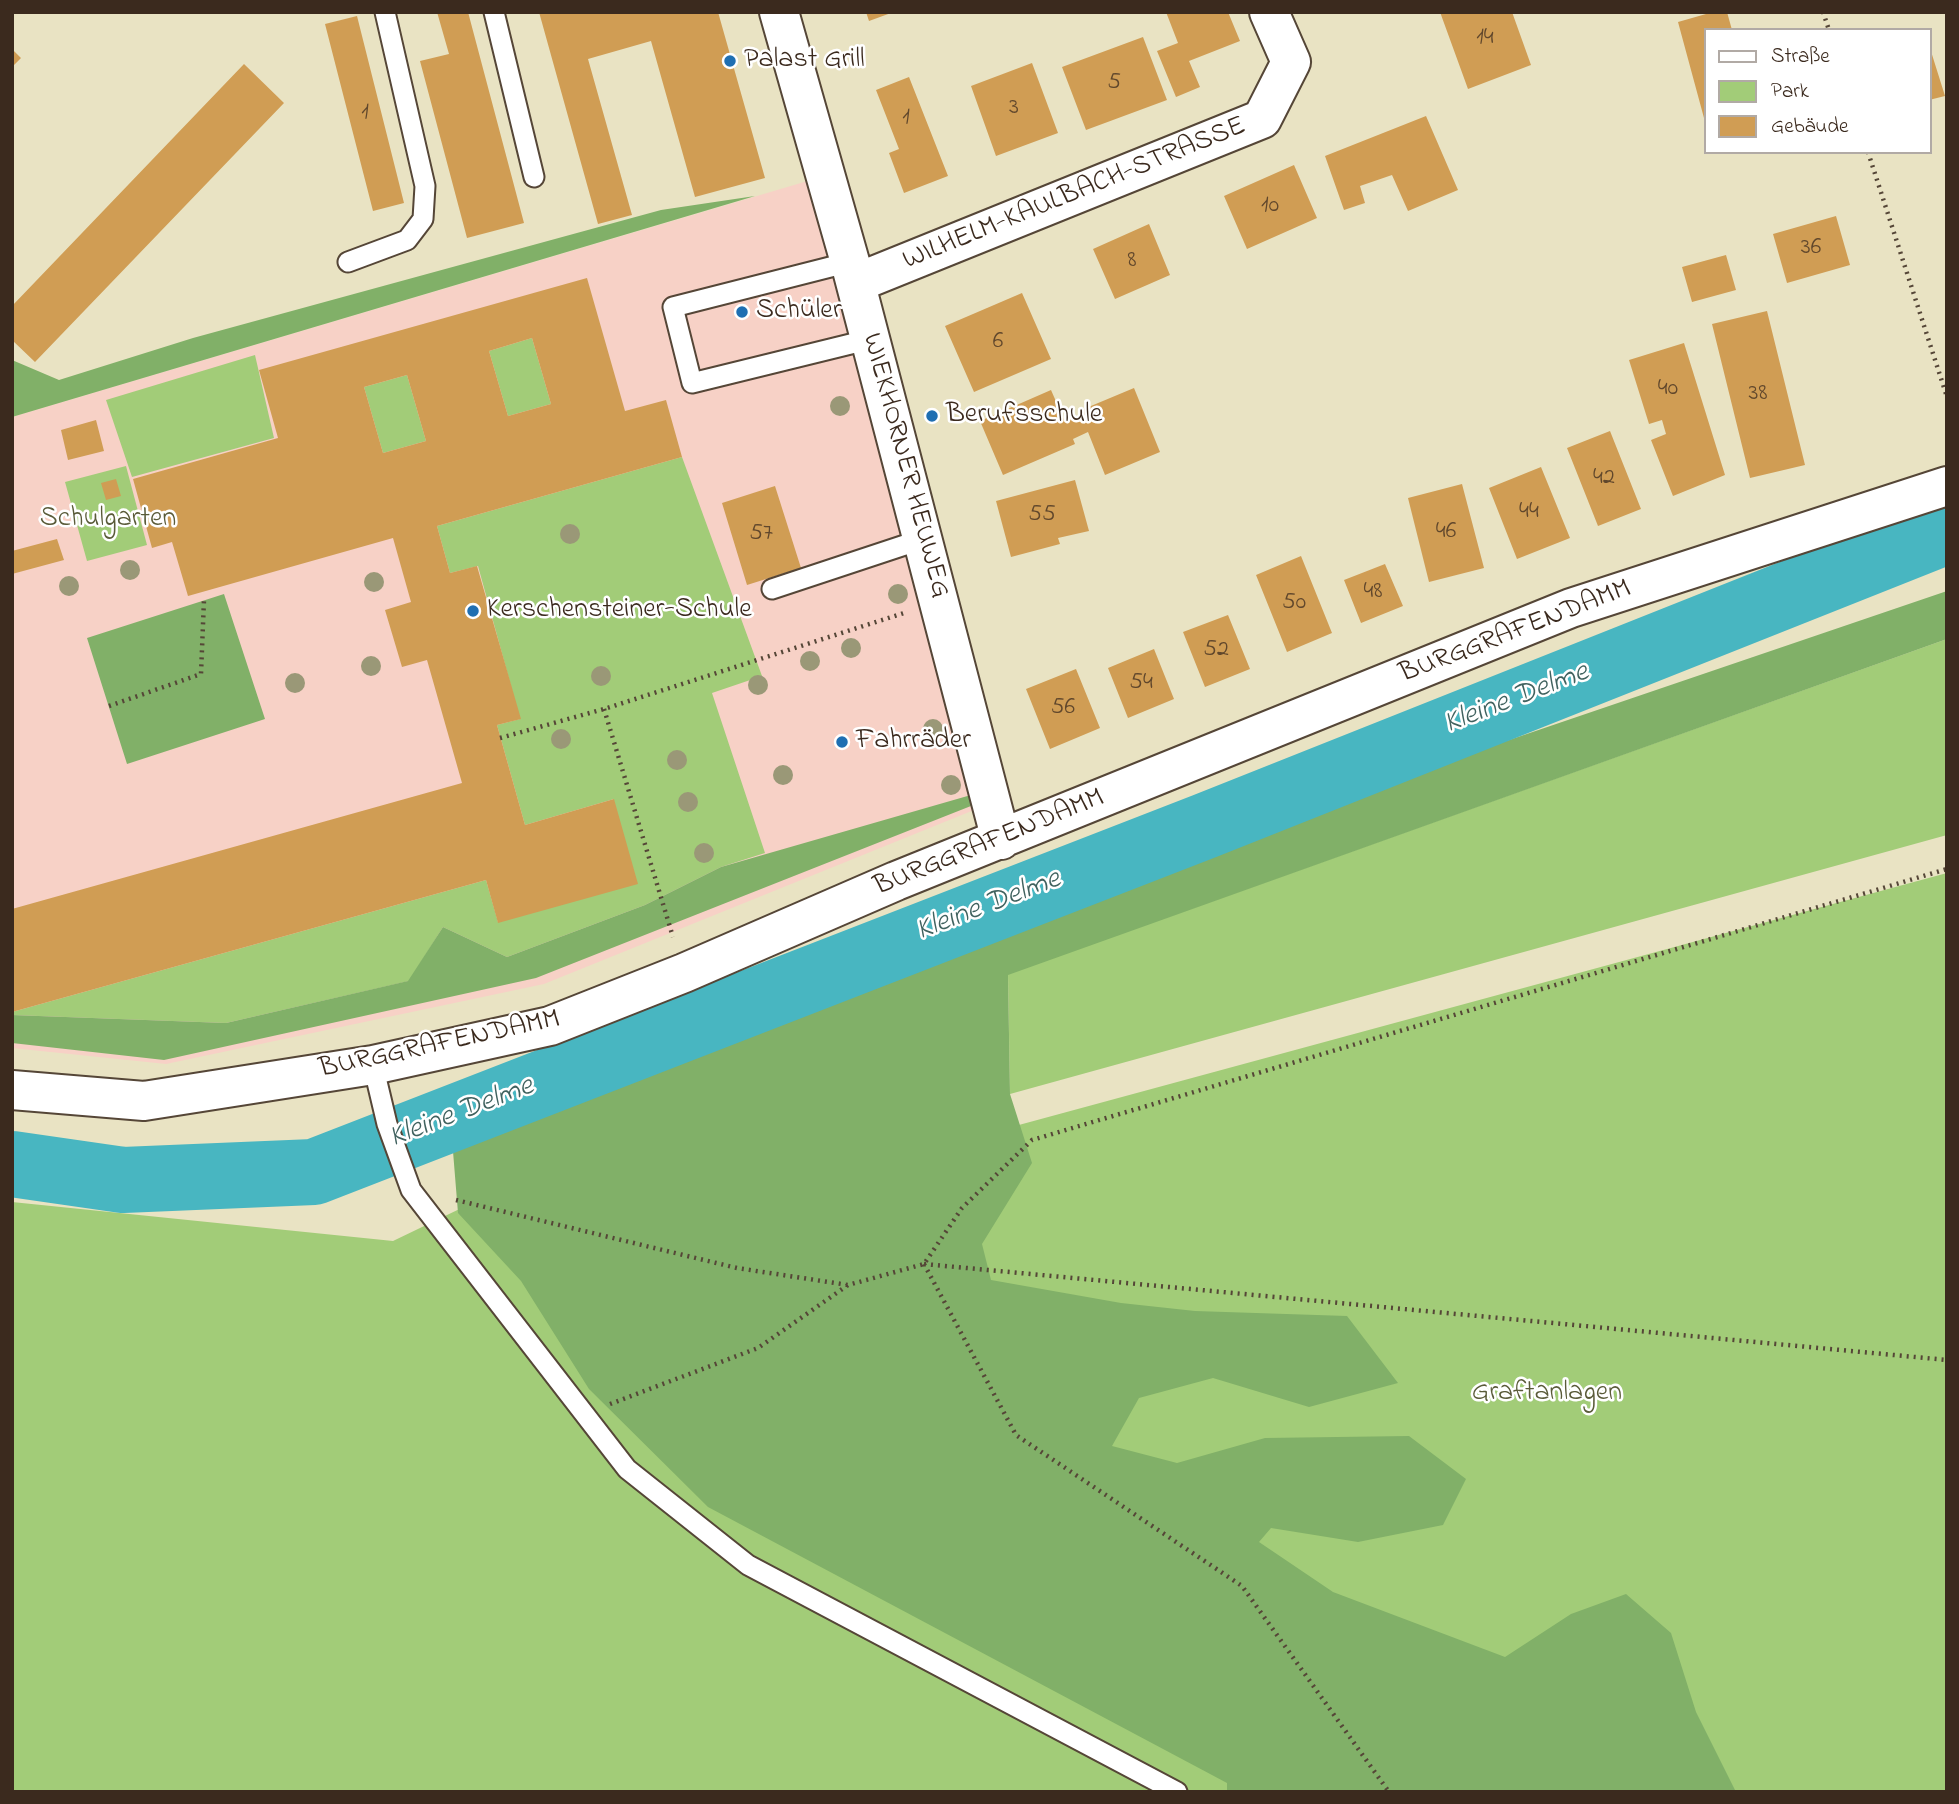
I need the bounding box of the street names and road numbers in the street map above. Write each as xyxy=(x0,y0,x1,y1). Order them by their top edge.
street label: WILHELM-KAULBACH-STRASSE xyxy=(899,111,1251,279)
street label: WIEKHORNER HEUWEG xyxy=(852,330,956,602)
street label: BURGGRAFENDAMM xyxy=(1396,573,1636,693)
street label: BURGGRAFENDAMM xyxy=(870,783,1110,905)
street label: BURGGRAFENDAMM xyxy=(317,1004,563,1088)

